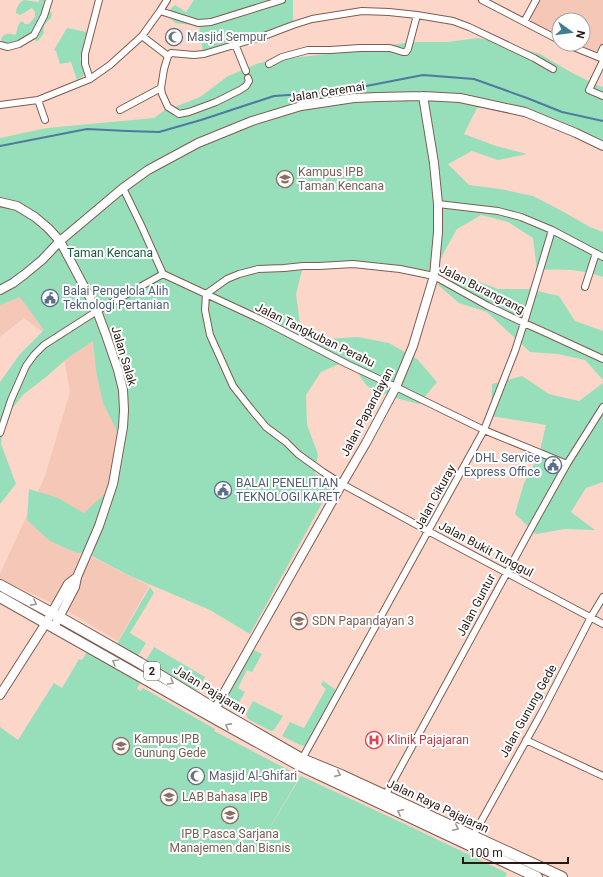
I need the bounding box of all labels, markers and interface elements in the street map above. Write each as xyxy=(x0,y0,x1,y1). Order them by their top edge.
north arrow xyxy=(551,12,591,52)
mosque icon: Masjid Sempur xyxy=(164,27,184,47)
text: N xyxy=(573,29,587,40)
place label: Masjid Sempur xyxy=(187,30,267,44)
street label: Jalan Ceremai xyxy=(288,79,366,105)
place label: Kampus IPB Taman Kencana xyxy=(298,165,384,193)
school or university icon: Kampus IPB Taman Kencana xyxy=(275,169,295,189)
park label: Taman Kencana xyxy=(67,246,153,260)
street label: Jalan Burangrang xyxy=(437,261,527,317)
place label: Balai Pengelola Alih Teknologi Pertanian xyxy=(63,284,169,312)
public building icon: Balai Pengelola Alih Teknologi Pertanian xyxy=(40,288,60,308)
street label: Jalan Tangkuban Perahu xyxy=(253,300,377,370)
street label: Jalan Salak xyxy=(108,325,140,388)
street label: Jalan Papandayan xyxy=(338,365,396,459)
place label: DHL Service Express Office xyxy=(464,451,540,479)
public building icon: DHL Service Express Office xyxy=(543,455,563,475)
street label: Jalan Cikuray xyxy=(412,462,459,532)
place label: BALAI PENELITIAN TEKNOLOGI KARET xyxy=(236,476,340,504)
public building icon: BALAI PENELITIAN TEKNOLOGI KARET xyxy=(213,480,233,500)
street label: Jalan Bukit Tunggul xyxy=(436,518,536,580)
street label: Jalan Guntur xyxy=(454,572,498,638)
one-way arrow xyxy=(30,599,38,606)
school or university icon: SDN Papandayan 3 xyxy=(289,611,309,631)
place label: SDN Papandayan 3 xyxy=(312,614,414,628)
one-way arrow xyxy=(112,659,119,667)
road number: 2 xyxy=(144,662,160,680)
street label: Jalan Gunung Gede xyxy=(497,662,559,760)
street label: Jalan Pajajaran xyxy=(171,663,249,717)
one-way arrow xyxy=(167,678,174,685)
one-way arrow xyxy=(225,723,232,731)
hospital icon: Klinik Pajajaran xyxy=(364,730,384,750)
place label: Kampus IPB Gunung Gede xyxy=(134,732,206,760)
place label: Klinik Pajajaran xyxy=(387,733,469,747)
school or university icon: Kampus IPB Gunung Gede xyxy=(111,736,131,756)
mosque icon: Masjid Al-Ghifari xyxy=(186,766,206,786)
place label: Masjid Al-Ghifari xyxy=(209,769,297,783)
one-way arrow xyxy=(335,770,342,778)
street label: Jalan Raya Pajajaran xyxy=(385,776,491,836)
school or university icon: LAB Bahasa IPB xyxy=(159,787,179,807)
place label: LAB Bahasa IPB xyxy=(182,790,268,804)
school or university icon: IPB Pasca Sarjana Manajemen dan Bisnis xyxy=(220,805,240,825)
one-way arrow xyxy=(397,809,405,817)
one-way arrow xyxy=(452,823,460,831)
place label: IPB Pasca Sarjana Manajemen dan Bisnis xyxy=(169,827,291,855)
scale bar xyxy=(463,839,568,865)
text: 100 m xyxy=(469,846,503,860)

